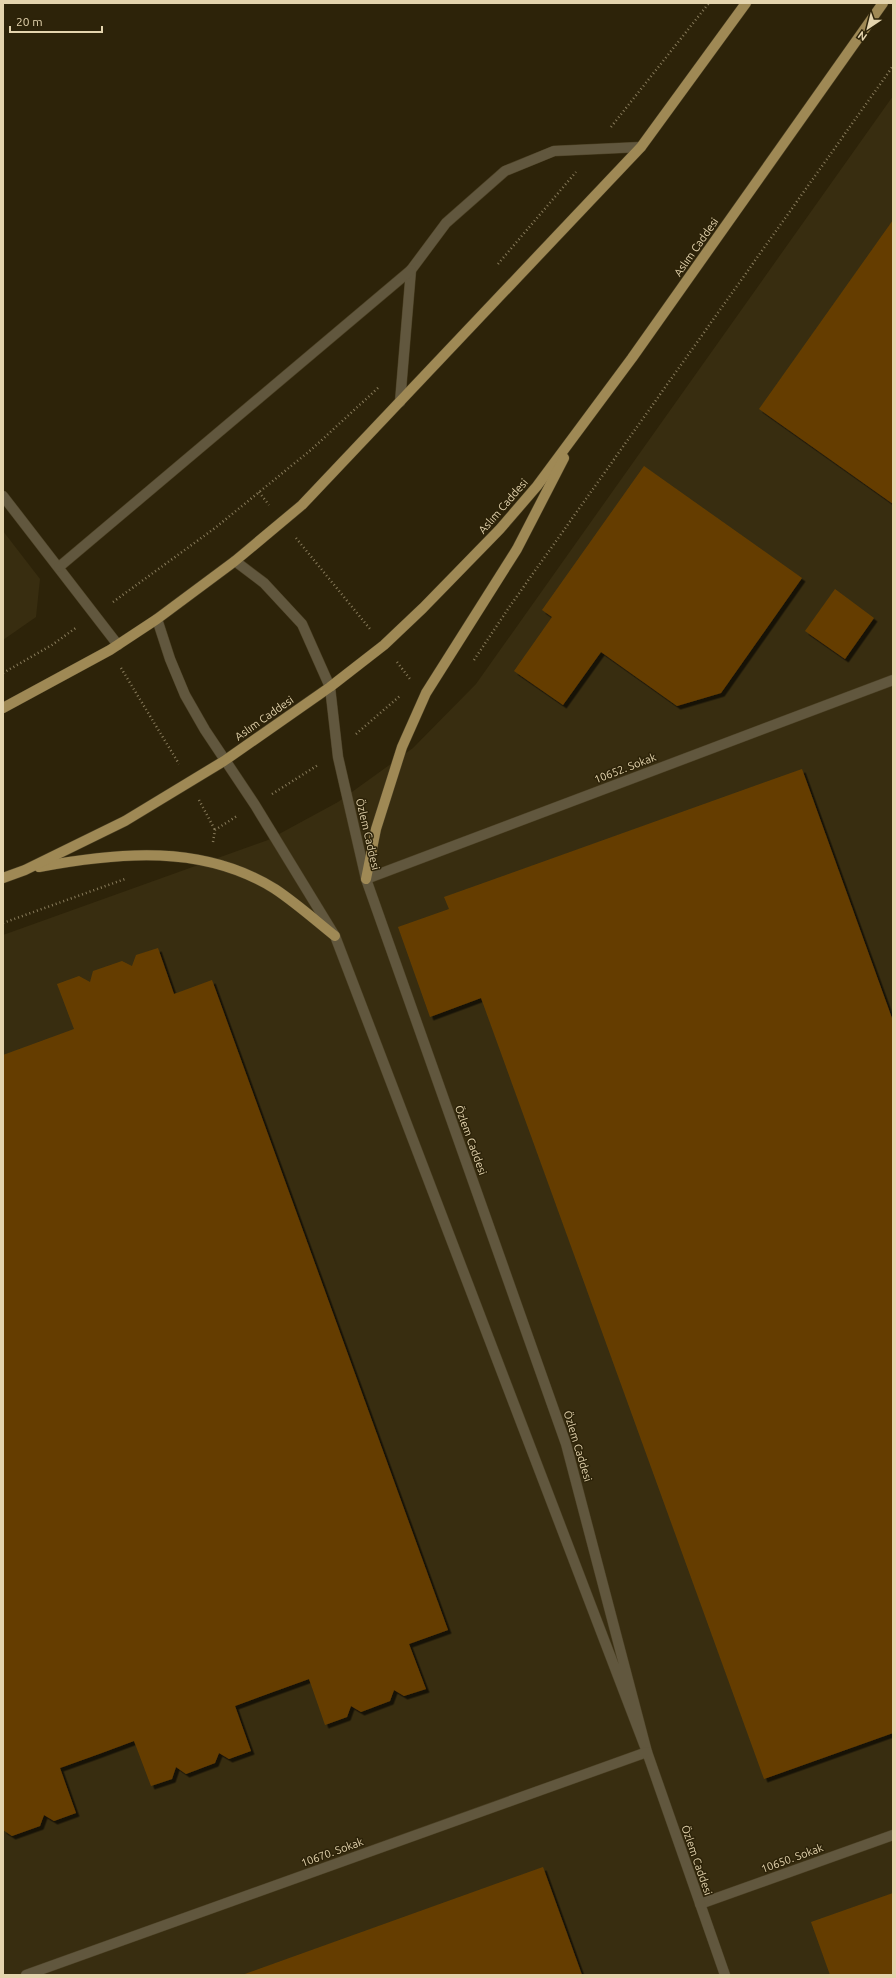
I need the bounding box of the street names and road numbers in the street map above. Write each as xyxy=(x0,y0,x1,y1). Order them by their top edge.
street label: Aslım Caddesi xyxy=(671,216,721,278)
street label: Aslım Caddesi xyxy=(476,476,530,536)
street label: Aslım Caddesi xyxy=(233,693,295,743)
street label: 10652. Sokak xyxy=(592,751,658,785)
street label: Özlem Caddesi xyxy=(354,797,382,871)
street label: Özlem Caddesi xyxy=(453,1103,489,1177)
street label: Özlem Caddesi xyxy=(562,1409,594,1483)
street label: Özlem Caddesi xyxy=(679,1823,715,1897)
street label: 10670. Sokak xyxy=(299,1835,365,1869)
street label: 10650. Sokak xyxy=(759,1841,825,1875)

